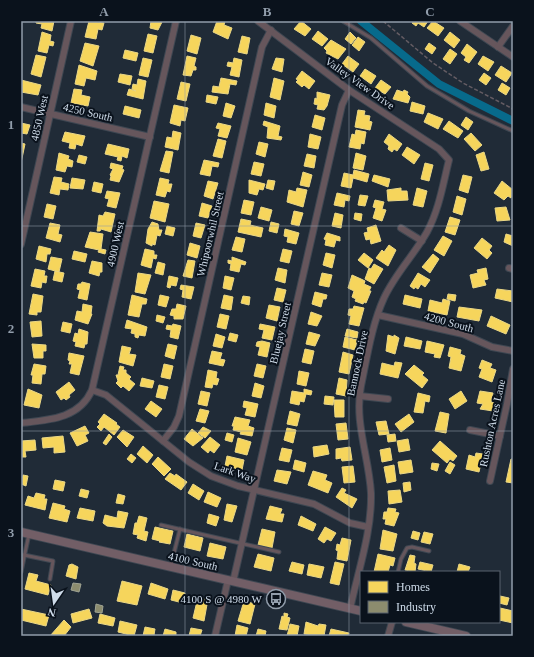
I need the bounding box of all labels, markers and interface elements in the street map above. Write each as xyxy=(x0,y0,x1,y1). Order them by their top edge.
text: A xyxy=(99,4,109,19)
text: B xyxy=(263,4,272,19)
text: C xyxy=(425,4,435,19)
street label: Valley View Drive xyxy=(323,55,397,111)
street label: 4850 West xyxy=(28,94,50,142)
street label: 4250 South xyxy=(62,100,114,124)
text: 1 xyxy=(8,117,14,132)
street label: Whipoorwhil Street xyxy=(194,190,226,278)
street label: 4900 West xyxy=(104,220,126,268)
street label: Bluejay Street xyxy=(267,301,293,365)
street label: 4200 South xyxy=(423,310,475,334)
text: 2 xyxy=(8,321,14,336)
street label: Bannock Drive xyxy=(344,329,370,397)
street label: Rushton Acres Lane xyxy=(477,378,507,468)
street label: Lark Way xyxy=(213,459,258,485)
text: 3 xyxy=(8,525,15,540)
street label: 4100 South xyxy=(167,549,219,573)
legend xyxy=(360,571,500,623)
text: Homes xyxy=(396,580,430,594)
north arrow xyxy=(34,583,74,623)
bus stop icon: 4100 S @ 4980 W xyxy=(265,588,287,610)
place label: 4100 S @ 4980 W xyxy=(181,593,263,605)
text: Industry xyxy=(396,600,436,614)
text: N xyxy=(46,606,57,619)

